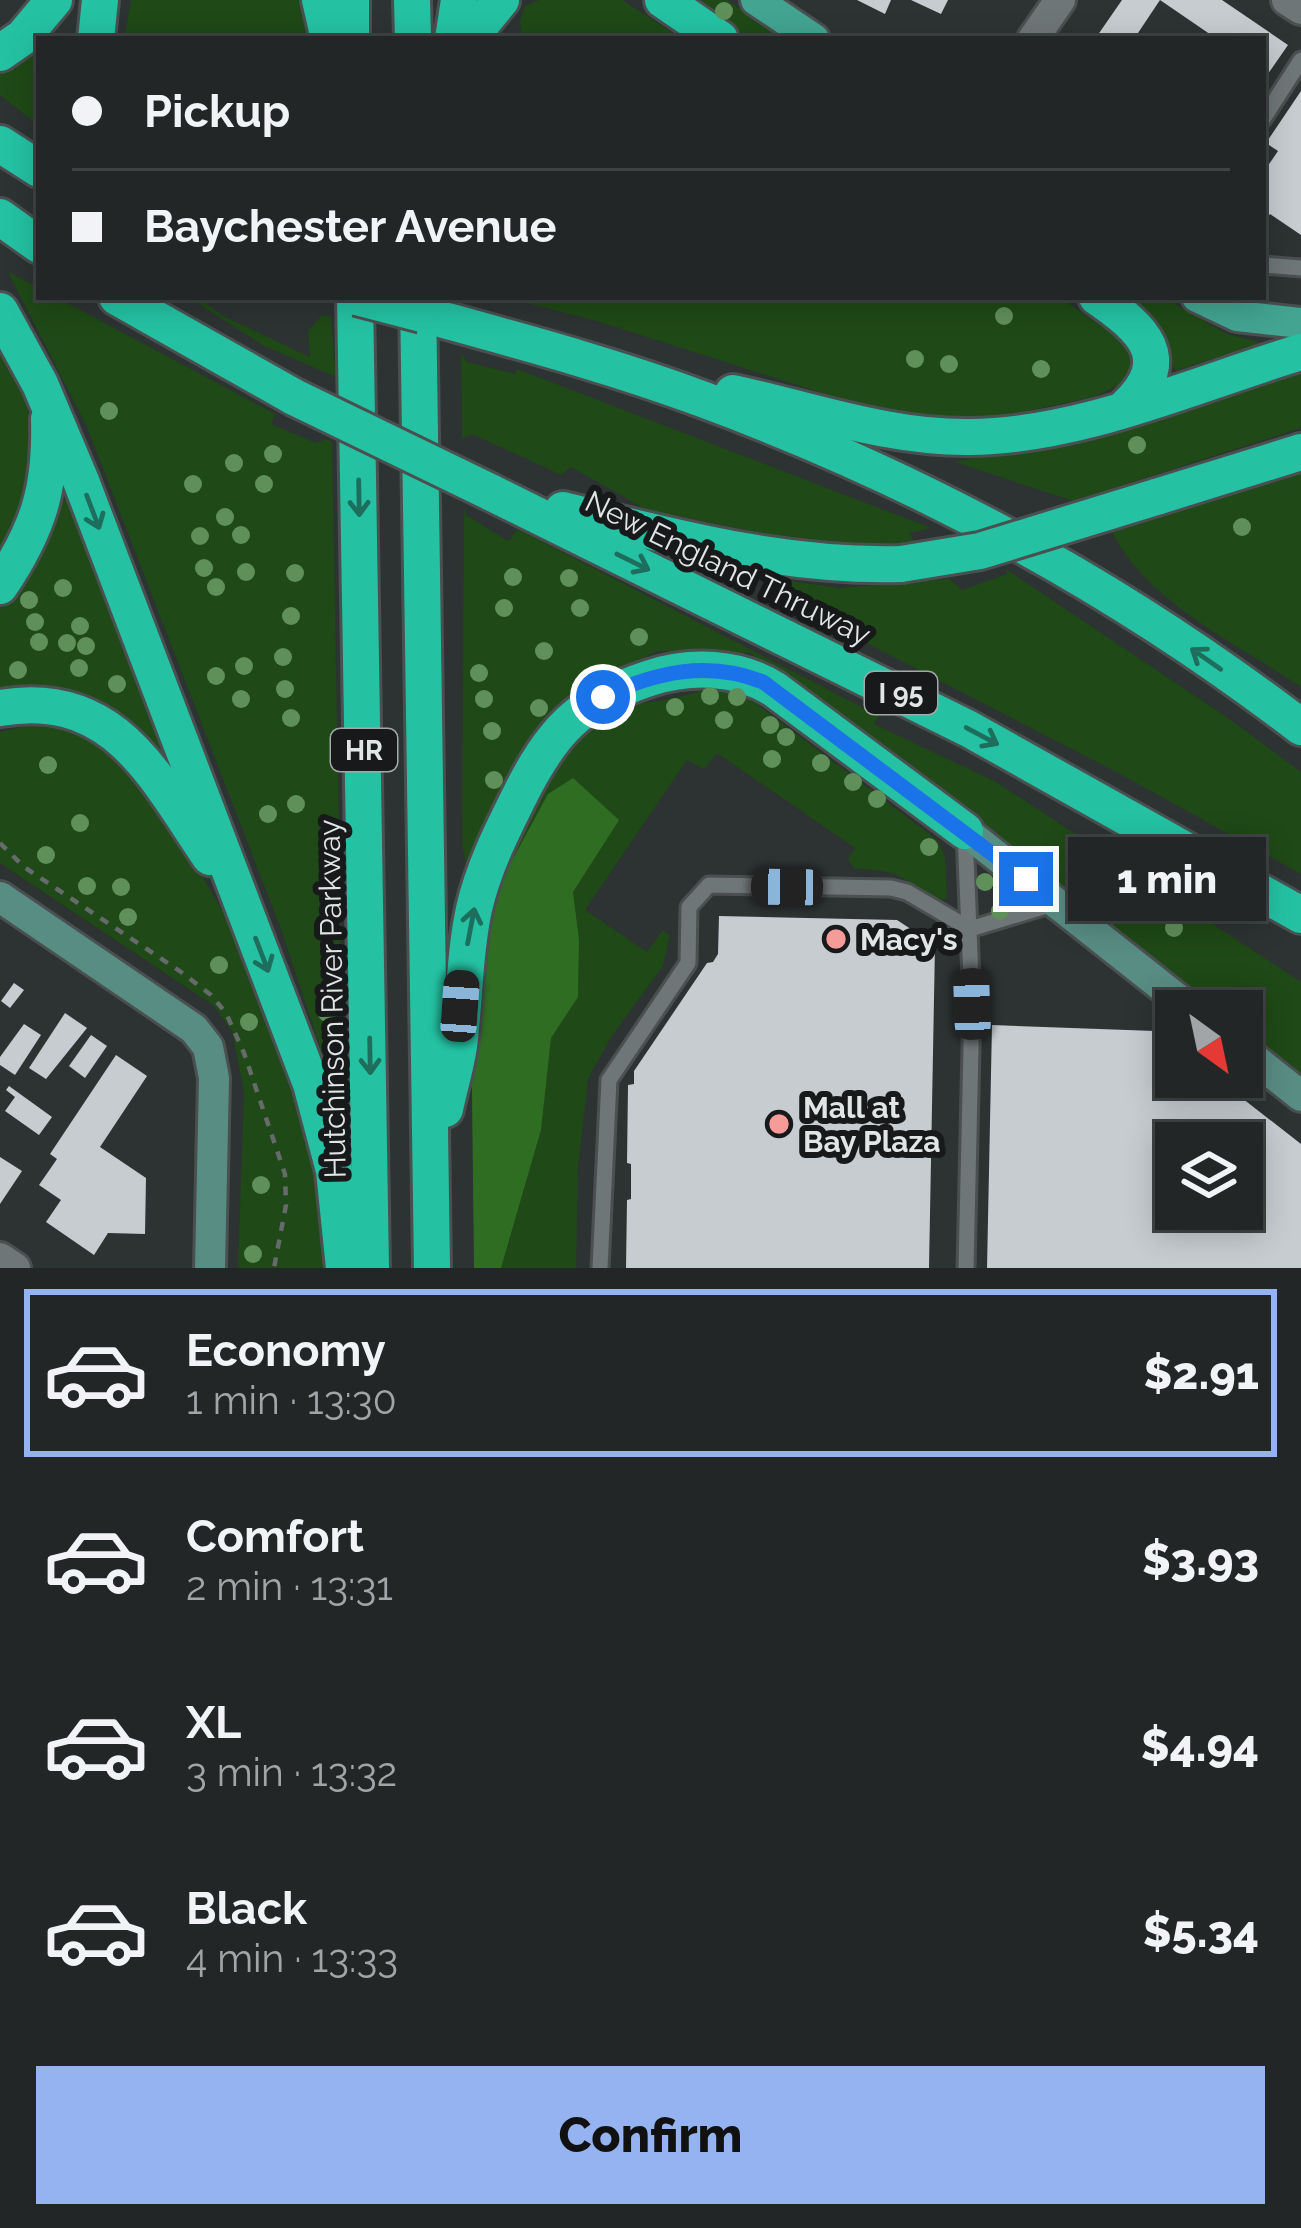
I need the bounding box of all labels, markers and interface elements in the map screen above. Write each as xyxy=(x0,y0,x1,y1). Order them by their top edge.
text: Pickup xyxy=(144,85,290,138)
text: Baychester Avenue xyxy=(144,200,557,253)
one-way arrow xyxy=(347,478,370,517)
street label: New England Thruway xyxy=(580,484,876,652)
one-way arrow xyxy=(83,492,105,529)
one-way arrow xyxy=(615,551,650,574)
one-way arrow xyxy=(1190,647,1223,672)
route start xyxy=(576,670,630,724)
road number: I 95 xyxy=(865,672,937,714)
one-way arrow xyxy=(964,725,1000,748)
road number: HR xyxy=(331,729,397,771)
street label: Hutchinson River Parkway xyxy=(311,819,353,1179)
callout: 1 min xyxy=(1068,837,1266,921)
route end xyxy=(999,852,1053,906)
text: 1 min xyxy=(1117,856,1217,902)
car xyxy=(751,868,823,906)
one-way arrow xyxy=(461,908,483,947)
place label: Macy's xyxy=(860,922,958,957)
marker: Macy's xyxy=(823,926,849,952)
one-way arrow xyxy=(252,935,274,972)
car xyxy=(953,967,991,1041)
car xyxy=(440,969,480,1043)
north arrow xyxy=(1155,990,1263,1098)
map controls xyxy=(1155,990,1263,1230)
one-way arrow xyxy=(359,1036,382,1075)
place label: Mall at Bay Plaza xyxy=(803,1090,940,1159)
marker: Mall at Bay Plaza xyxy=(766,1111,792,1137)
button: layers xyxy=(1155,1122,1263,1230)
icon: car xyxy=(42,1319,150,1427)
text: Economy xyxy=(186,1324,386,1377)
text: $2.91 xyxy=(1143,1347,1259,1400)
text: 1 min · 13:30 xyxy=(186,1377,397,1423)
icon: car xyxy=(42,1505,150,1613)
text: Comfort xyxy=(186,1510,364,1563)
text: $3.93 xyxy=(1142,1533,1259,1586)
text: 2 min · 13:31 xyxy=(186,1563,393,1609)
icon: car xyxy=(42,1691,150,1799)
text: XL xyxy=(186,1696,241,1749)
text: $4.94 xyxy=(1141,1719,1259,1772)
text: 3 min · 13:32 xyxy=(186,1749,397,1795)
icon: car xyxy=(42,1877,150,1985)
text: Black xyxy=(186,1882,307,1935)
text: $5.34 xyxy=(1143,1905,1259,1958)
text: 4 min · 13:33 xyxy=(186,1935,398,1981)
button: Confirm xyxy=(36,2066,1265,2204)

